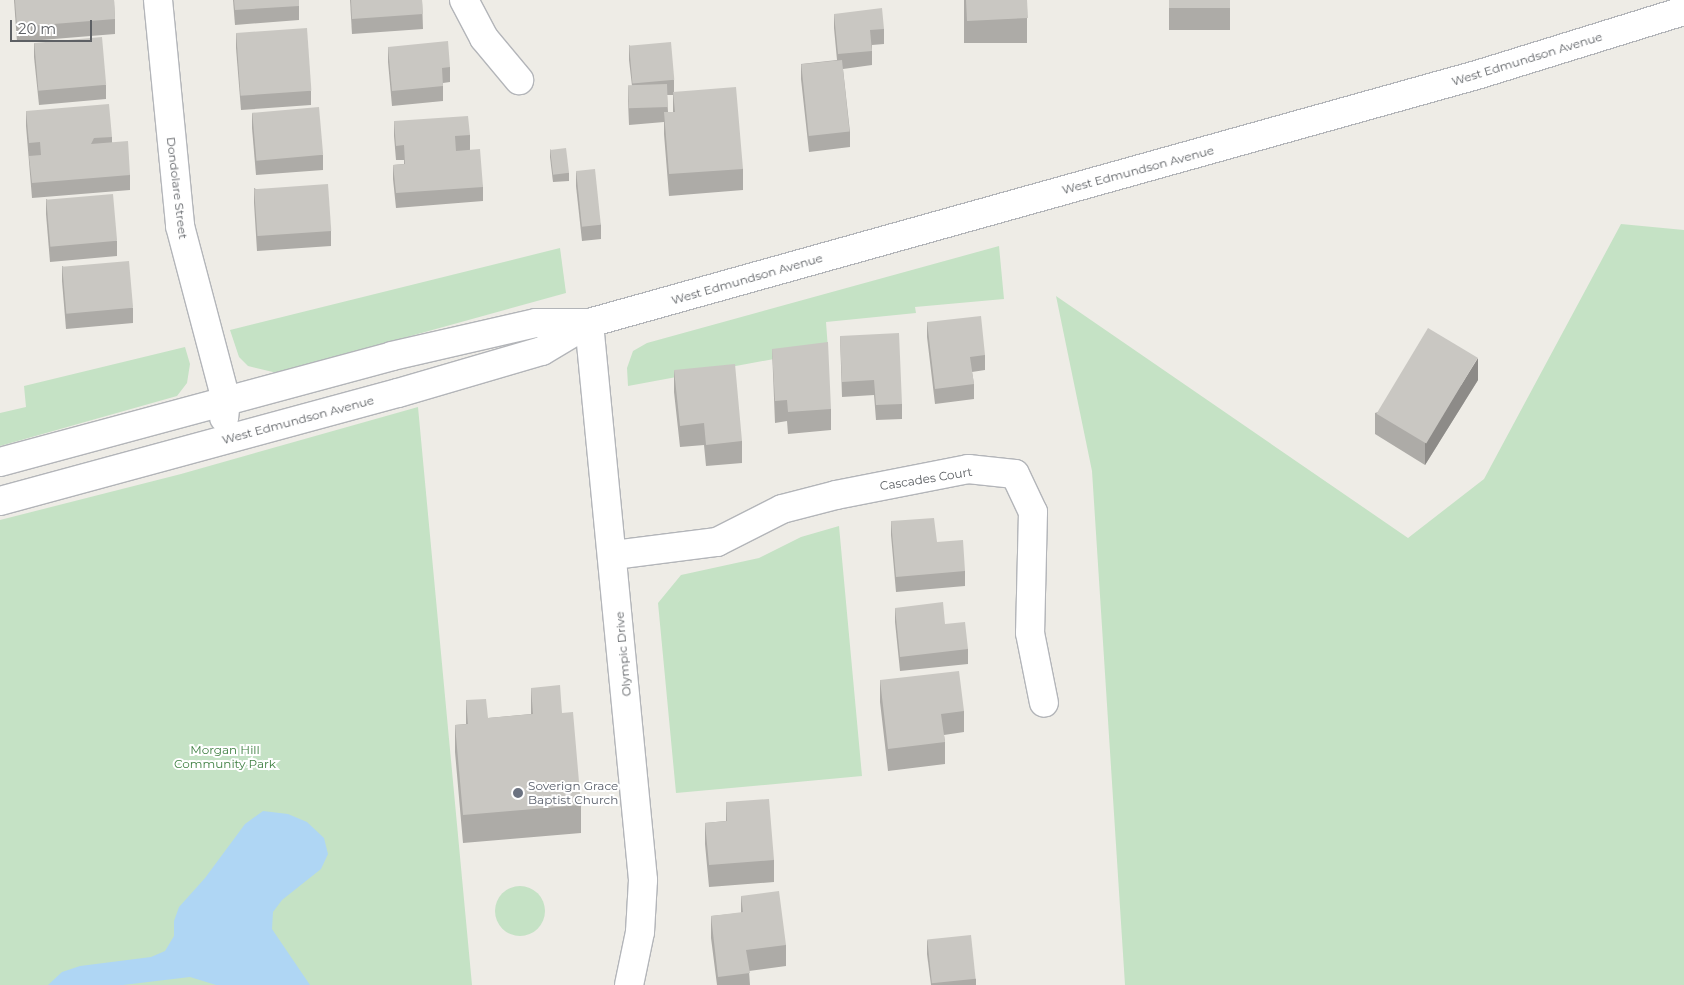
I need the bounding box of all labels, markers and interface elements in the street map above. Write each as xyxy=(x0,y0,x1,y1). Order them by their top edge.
scale bar xyxy=(12,10,95,42)
text: 20 m xyxy=(18,19,56,38)
street label: West Edmundson Avenue xyxy=(1450,29,1604,89)
street label: Dondolare Street xyxy=(164,136,190,240)
street label: West Edmundson Avenue xyxy=(1060,143,1216,197)
street label: West Edmundson Avenue xyxy=(670,250,824,308)
street label: West Edmundson Avenue xyxy=(220,393,376,447)
street label: Cascades Court xyxy=(879,465,973,493)
street label: Olympic Drive xyxy=(612,611,634,697)
park label: Morgan Hill Community Park xyxy=(174,743,276,771)
place label: Soverign Grace Baptist Church xyxy=(528,779,618,807)
marker: Soverign Grace Baptist Church xyxy=(512,787,524,799)

